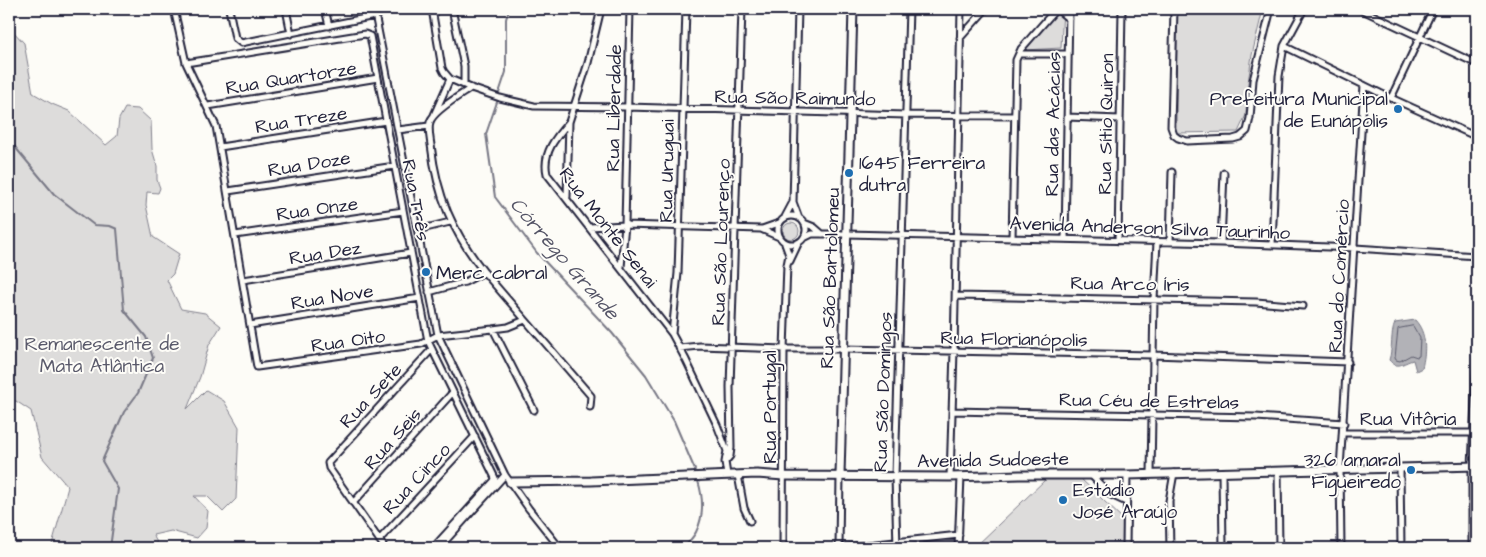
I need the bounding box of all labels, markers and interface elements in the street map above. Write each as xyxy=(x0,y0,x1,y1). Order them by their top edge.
street label: Rua Liberdade xyxy=(600,44,629,172)
street label: Rua das Acácias xyxy=(1039,51,1068,197)
street label: Rua Sítio Quiron xyxy=(1092,53,1121,195)
street label: Rua Quartorze xyxy=(224,55,359,102)
street label: Rua São Raimundo xyxy=(714,84,876,113)
place label: Prefeitura Municipal de Eunápolis xyxy=(1210,86,1388,135)
street label: Rua Treze xyxy=(253,100,349,141)
marker: Prefeitura Municipal de Eunápolis xyxy=(1392,103,1404,115)
street label: Rua Uruguai xyxy=(653,119,683,223)
street label: Rua Doze xyxy=(266,145,352,184)
place label: 1645 Ferreira dutra xyxy=(859,150,985,199)
street label: Rua Três xyxy=(394,157,437,243)
street label: Rua São Lourenço xyxy=(705,158,738,326)
street label: Rua Monte Senai xyxy=(552,162,664,294)
marker: 1645 Ferreira dutra xyxy=(843,167,855,179)
street label: Rua São Bartolomeu xyxy=(814,187,847,369)
street label: Rua Onze xyxy=(275,190,360,229)
water label: Córrego Grande xyxy=(502,191,626,327)
street label: Rua do Comércio xyxy=(1322,198,1357,354)
street label: Avenida Anderson Silva Taurinho xyxy=(1009,210,1291,247)
street label: Rua Dez xyxy=(287,234,364,272)
place label: Merc cabral xyxy=(436,260,548,287)
marker: Merc cabral xyxy=(420,266,432,278)
street label: Rua Arco Íris xyxy=(1070,270,1190,299)
street label: Rua Nove xyxy=(289,278,375,317)
street label: Rua São Domingos xyxy=(867,311,901,473)
street label: Rua Oito xyxy=(309,323,387,360)
street label: Rua Florianópolis xyxy=(940,325,1088,354)
park label: Remanescente de Mata Atlântica xyxy=(25,331,180,380)
street label: Rua Portugal xyxy=(757,350,785,464)
street label: Rua Sete xyxy=(334,357,409,435)
street label: Rua Céu de Estrelas xyxy=(1059,386,1239,417)
street label: Rua Seis xyxy=(358,402,428,476)
street label: Rua Vitôria xyxy=(1360,406,1457,433)
street label: Rua Cinco xyxy=(377,437,458,521)
street label: Avenida Sudoeste xyxy=(917,446,1069,475)
place label: 326 amaral Figueiredo xyxy=(1304,447,1401,497)
marker: 326 amaral Figueiredo xyxy=(1405,464,1417,476)
place label: Estádio José Araújo xyxy=(1073,477,1178,526)
marker: Estádio José Araújo xyxy=(1057,494,1069,506)

